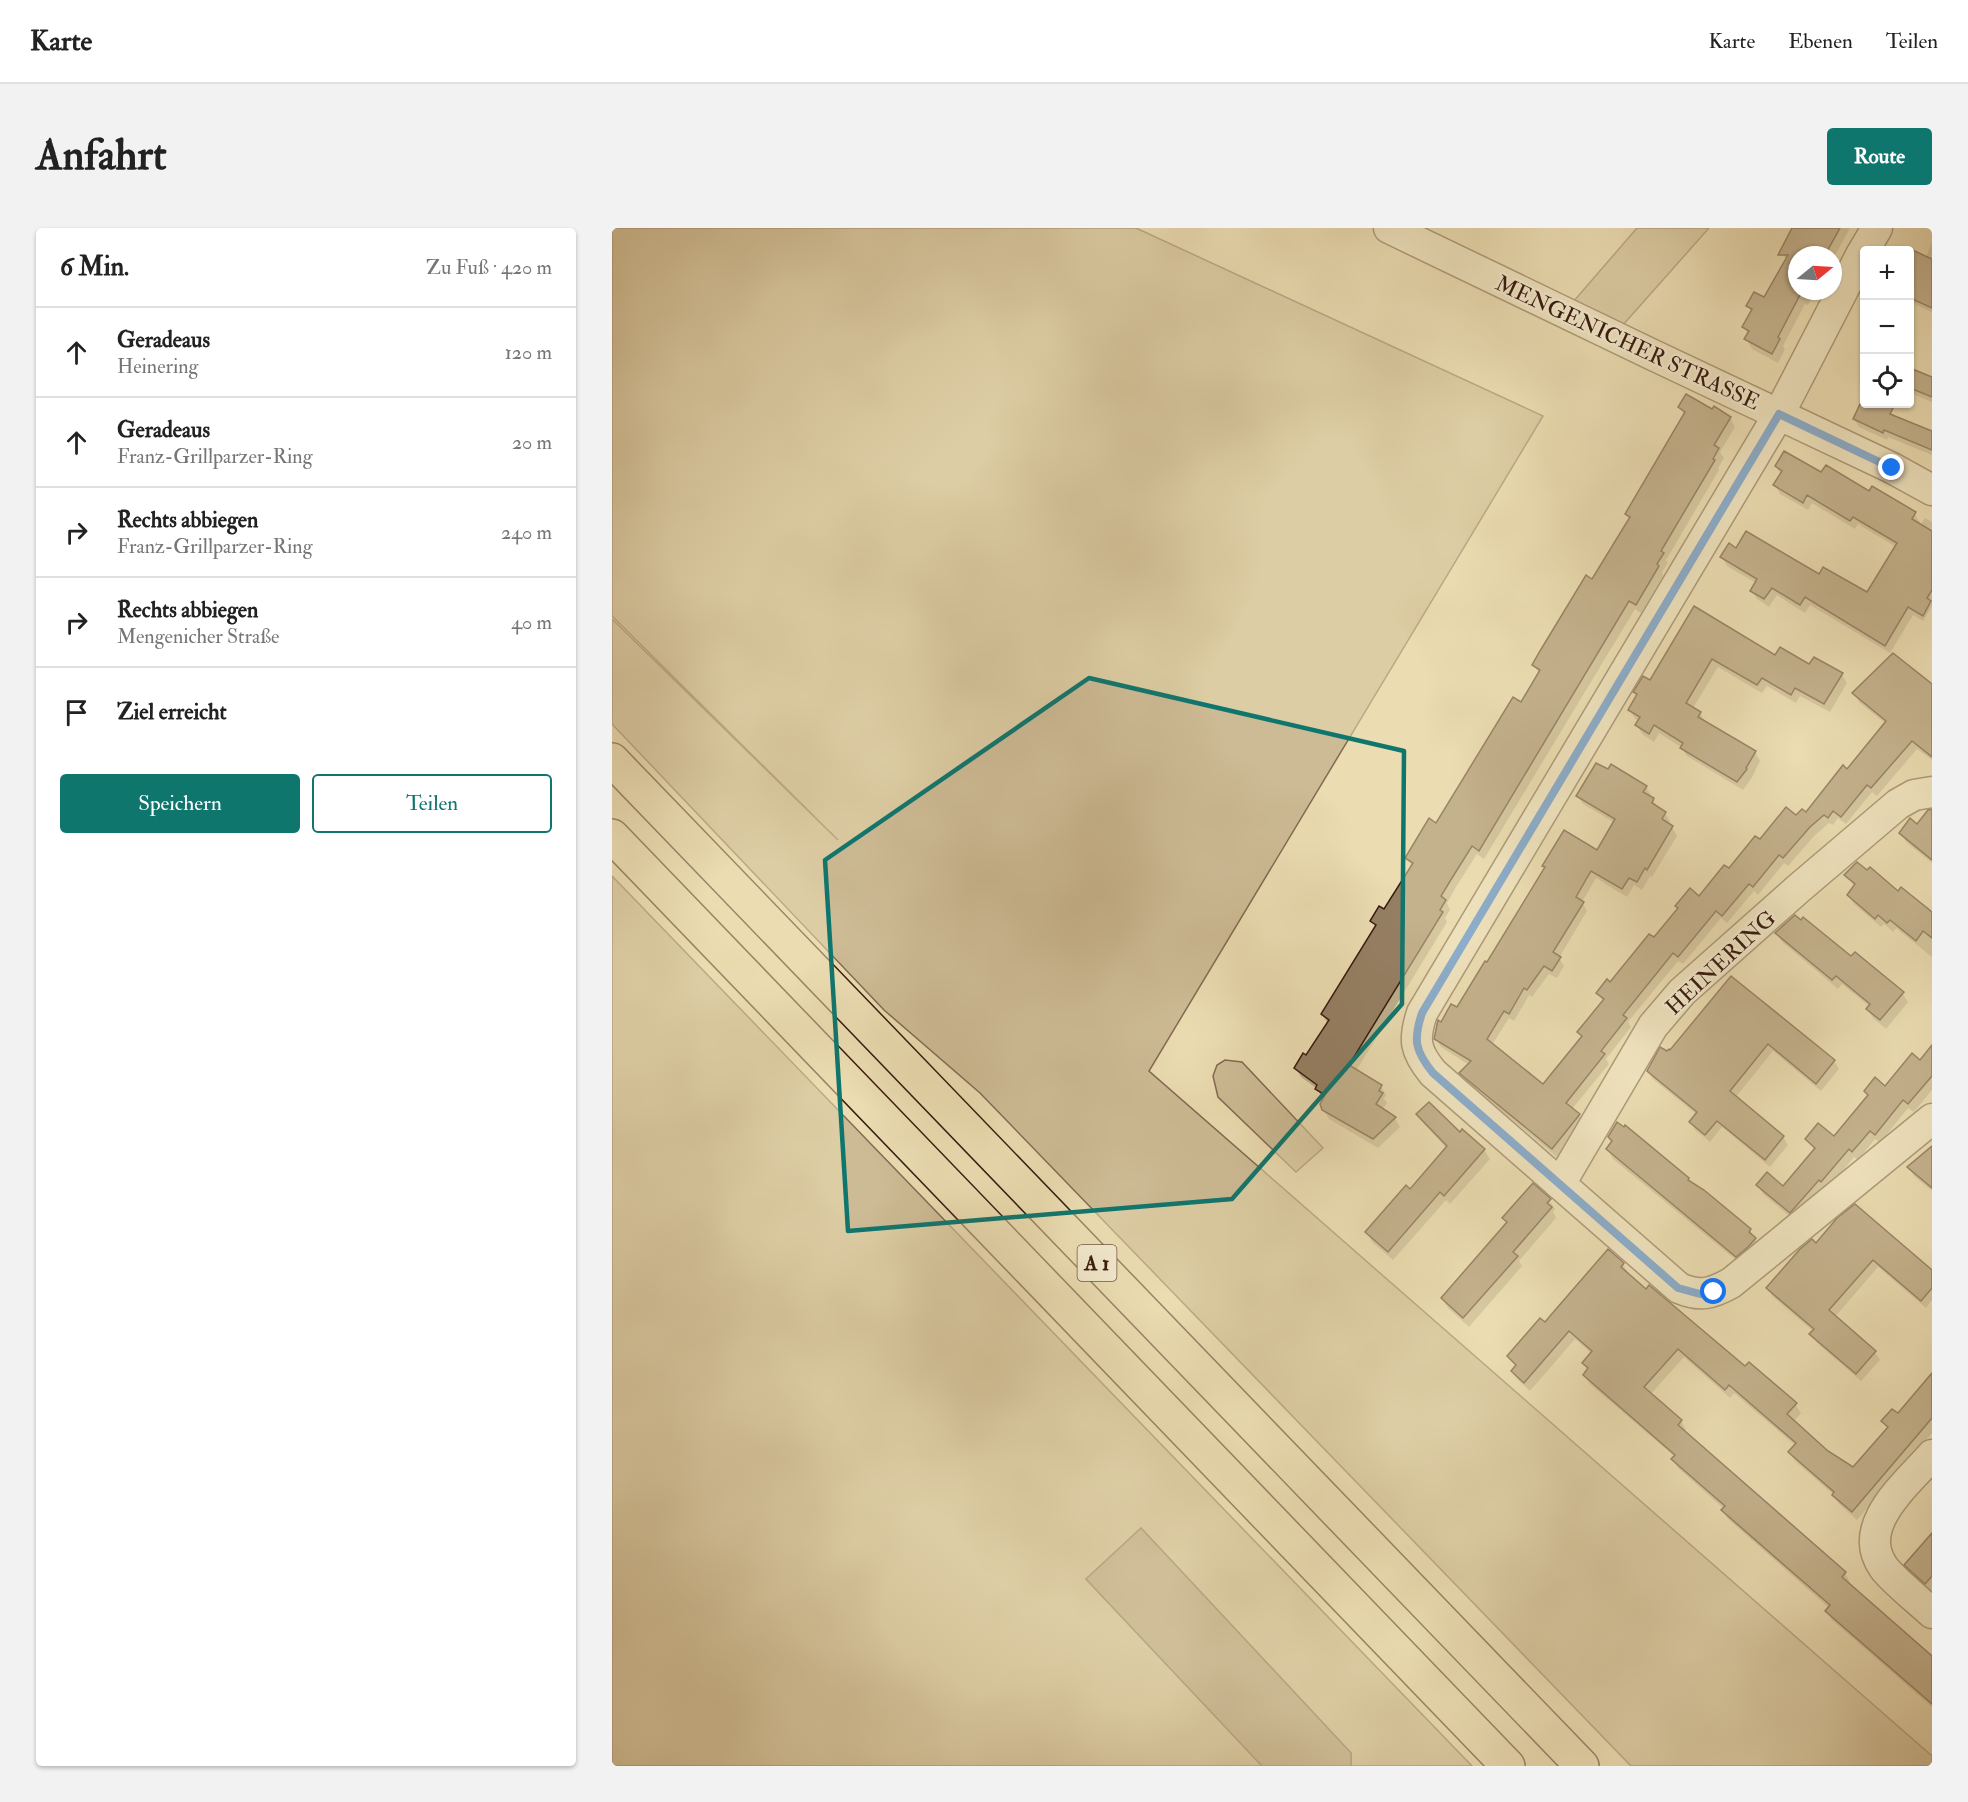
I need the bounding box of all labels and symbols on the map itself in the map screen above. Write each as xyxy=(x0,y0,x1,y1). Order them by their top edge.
north arrow xyxy=(1788,246,1842,300)
street label: MENGENICHER STRASSE xyxy=(1491,269,1764,417)
route end xyxy=(1878,454,1904,480)
street label: HEINERING xyxy=(1660,904,1782,1021)
road number: A 1 xyxy=(1078,1245,1116,1281)
route start xyxy=(1700,1278,1726,1304)

